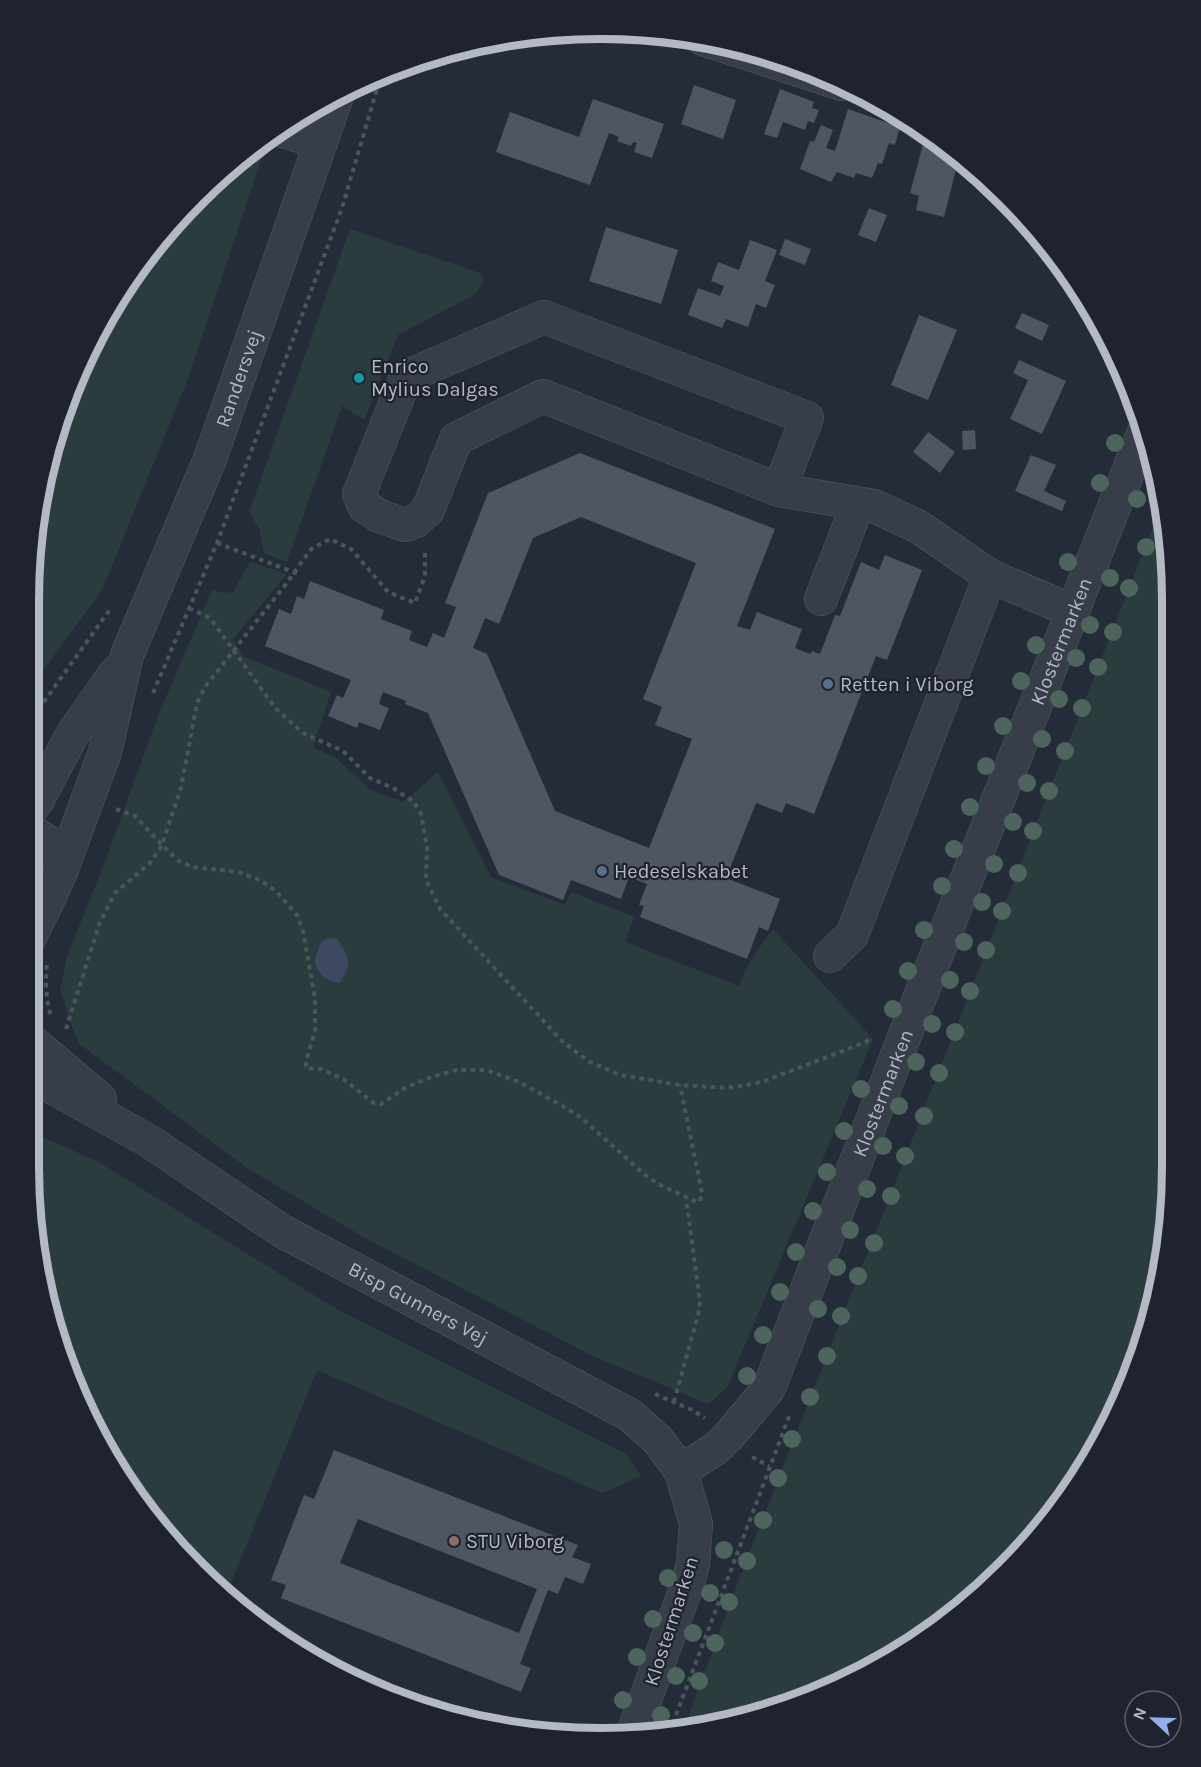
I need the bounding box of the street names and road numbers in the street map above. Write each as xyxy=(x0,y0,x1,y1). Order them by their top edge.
street label: Randersvej xyxy=(211,327,266,430)
street label: Klostermarken xyxy=(1026,574,1097,708)
street label: Klostermarken xyxy=(848,1026,918,1160)
street label: Bisp Gunners Vej xyxy=(344,1257,492,1350)
street label: Klostermarken xyxy=(640,1554,703,1689)

